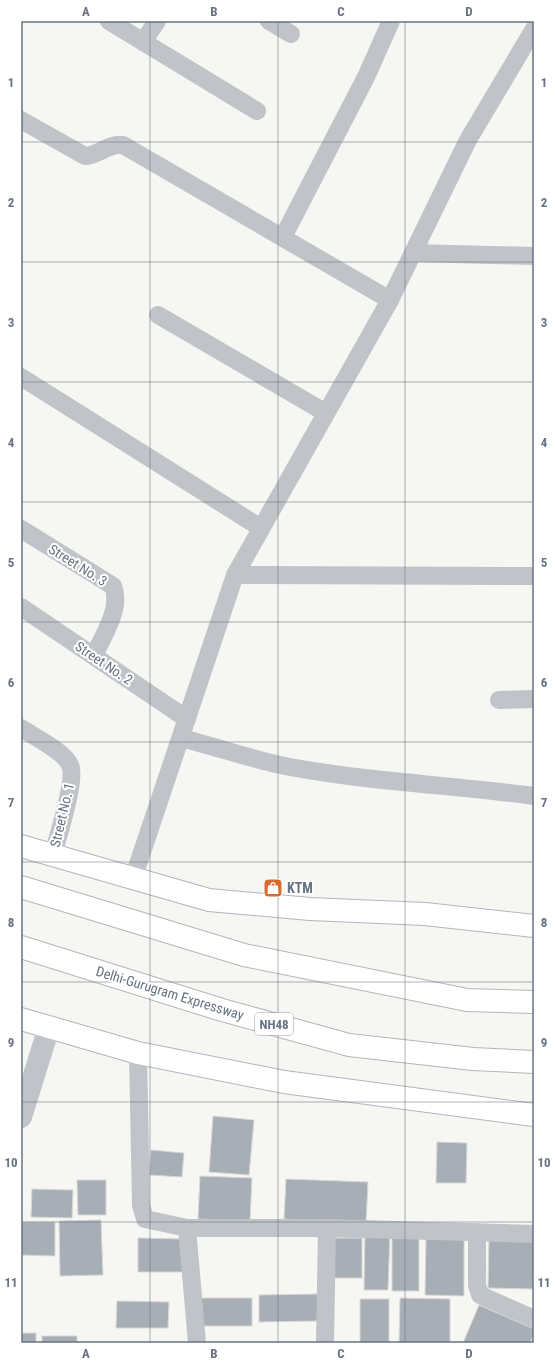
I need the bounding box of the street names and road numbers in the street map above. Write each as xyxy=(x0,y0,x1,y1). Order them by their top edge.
street label: Street No. 3 xyxy=(46,541,110,589)
street label: Street No. 2 xyxy=(72,638,136,688)
street label: Street No. 1 xyxy=(47,781,77,849)
street label: Delhi-Gurugram Expressway xyxy=(94,963,246,1023)
road number: NH48 xyxy=(255,1013,293,1035)

